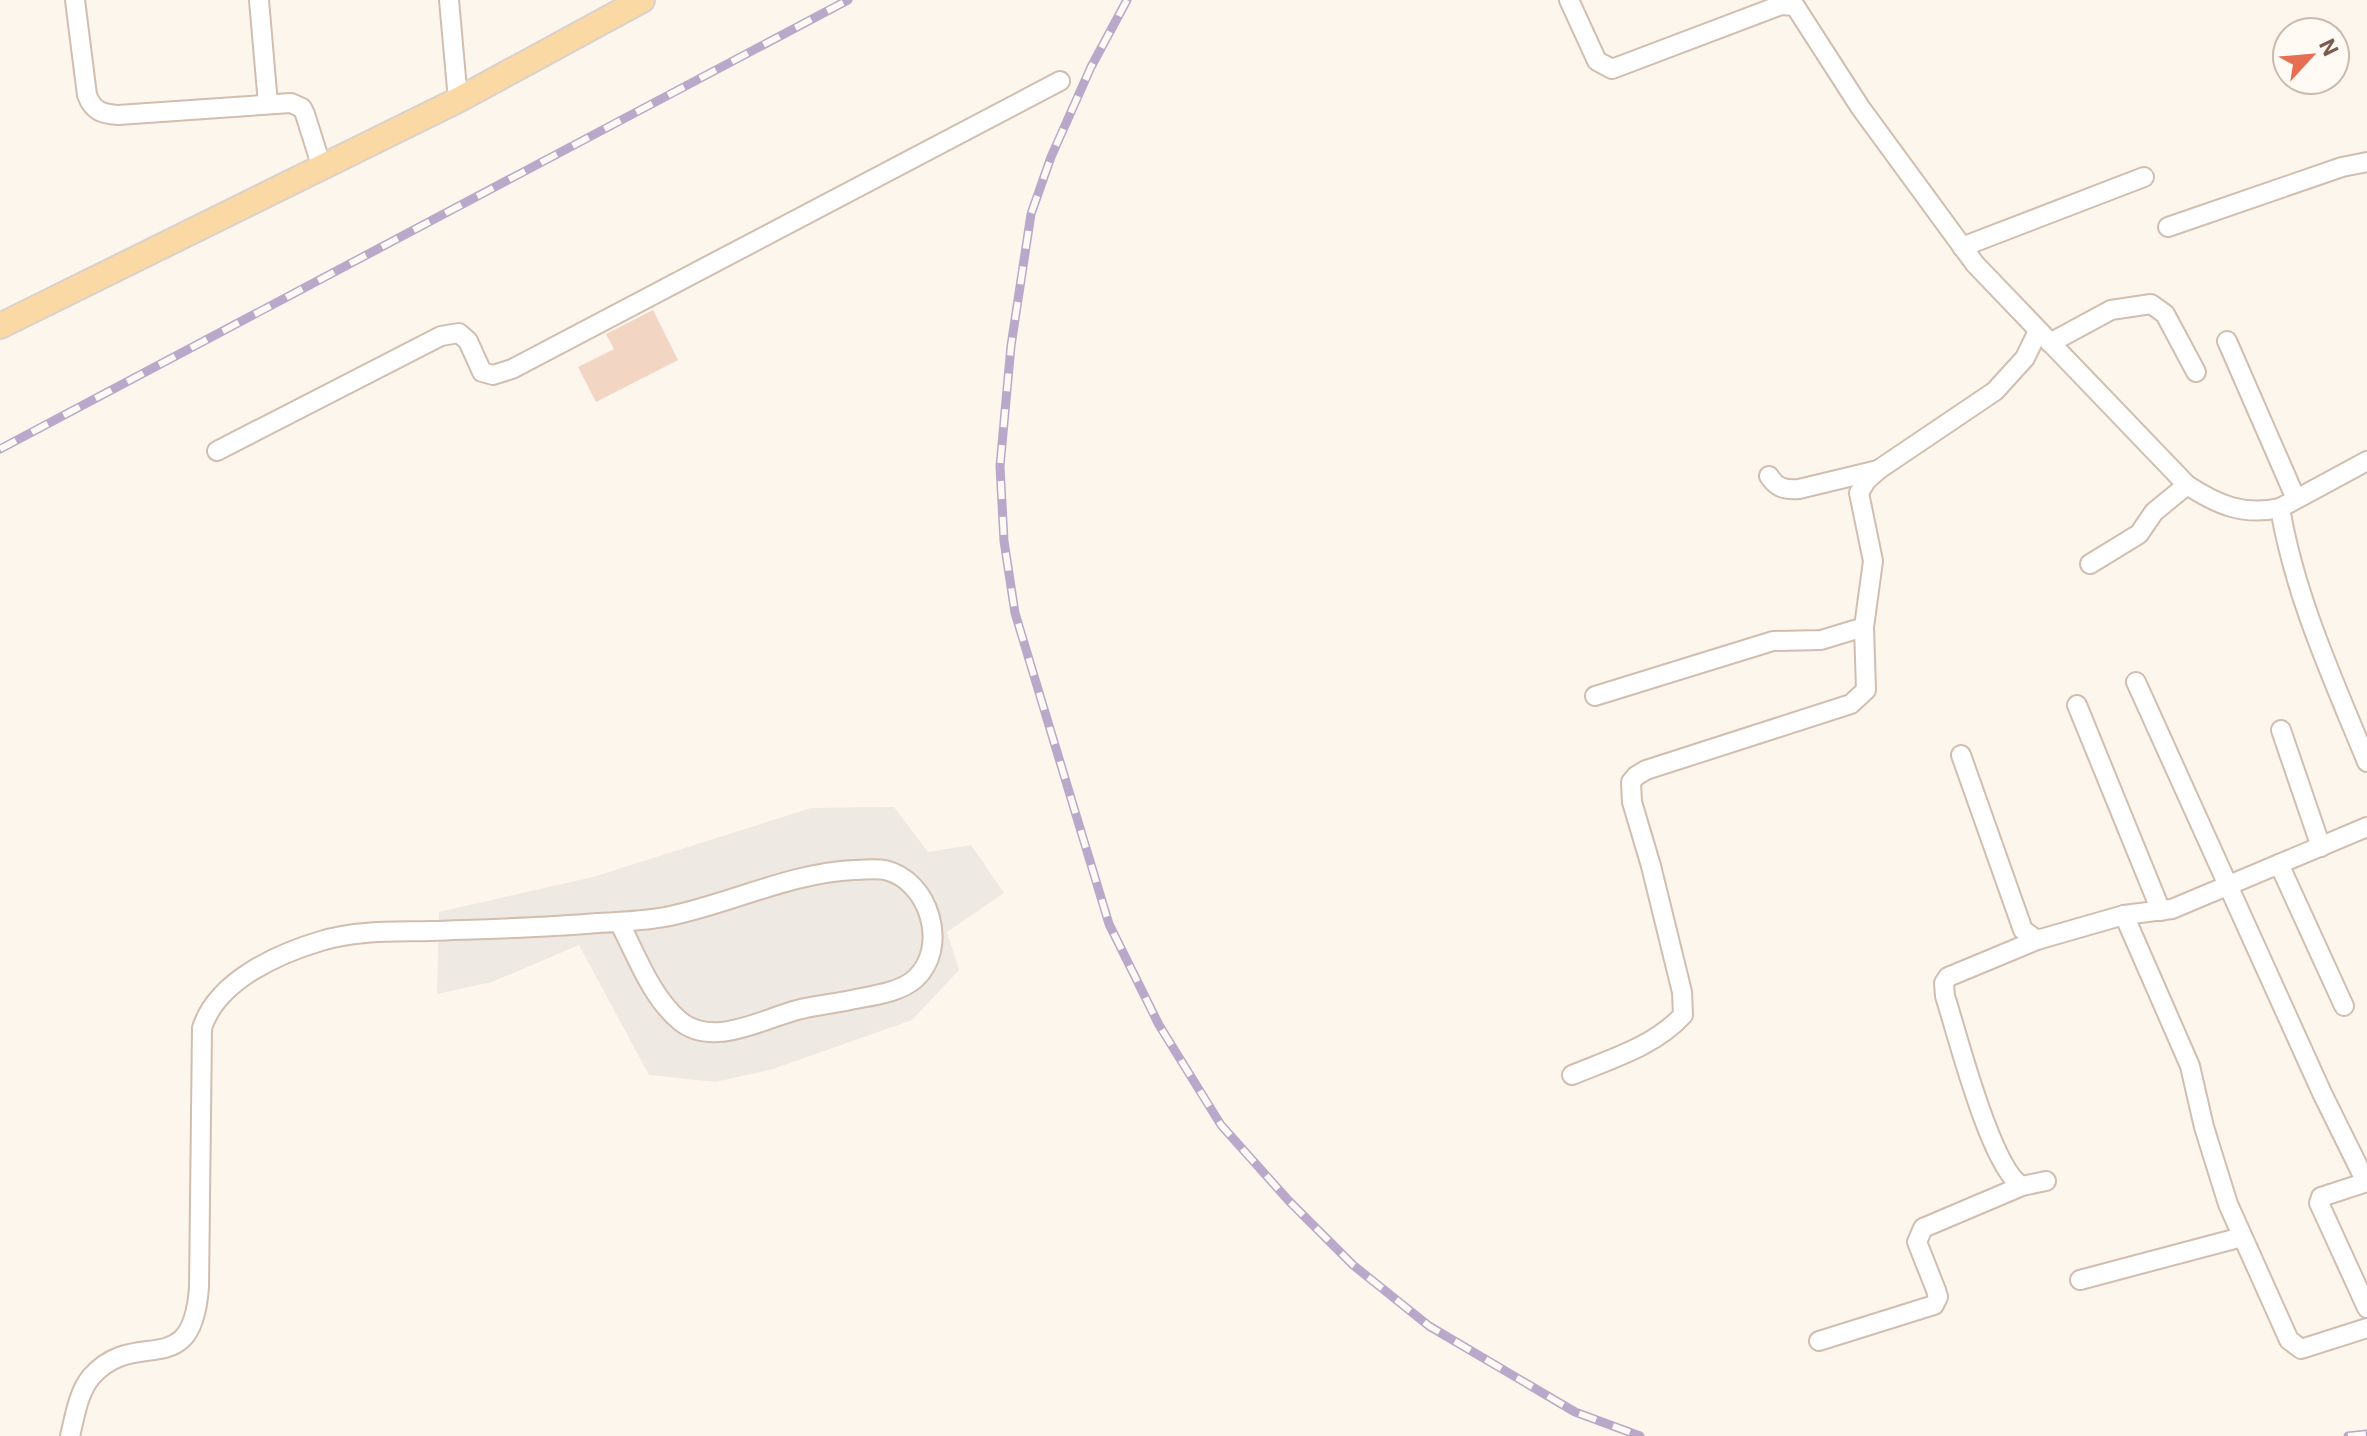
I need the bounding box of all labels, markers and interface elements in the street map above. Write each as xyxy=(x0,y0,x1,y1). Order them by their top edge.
north arrow xyxy=(2271,16,2351,96)
text: N xyxy=(2314,35,2343,60)

